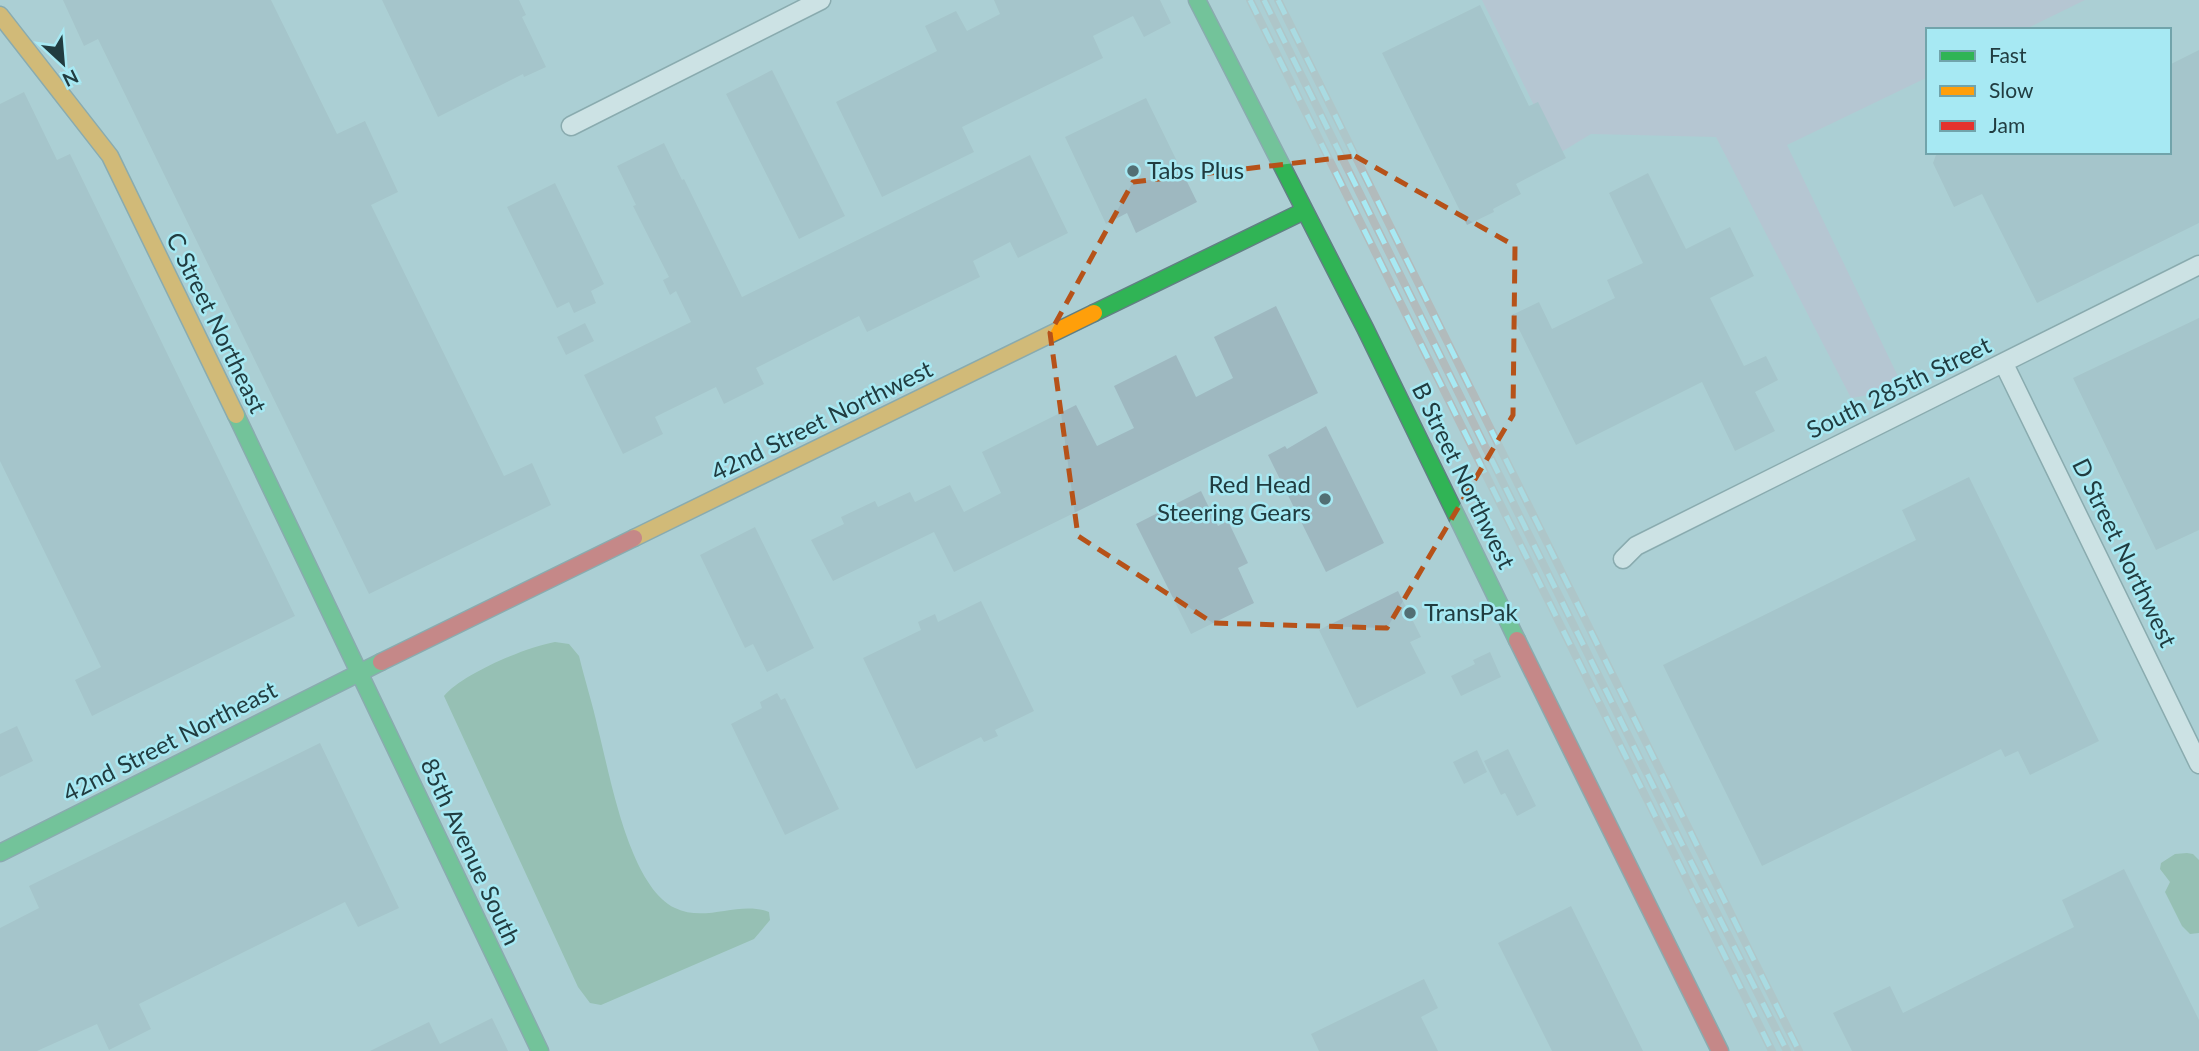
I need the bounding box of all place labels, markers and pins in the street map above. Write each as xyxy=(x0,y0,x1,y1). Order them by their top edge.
place label: Tabs Plus xyxy=(1147,155,1244,184)
marker: Tabs Plus xyxy=(1125,163,1141,179)
place label: Red Head Steering Gears xyxy=(1157,469,1311,526)
marker: Red Head Steering Gears xyxy=(1317,491,1333,507)
place label: TransPak xyxy=(1424,597,1518,626)
marker: TransPak xyxy=(1402,605,1418,621)

